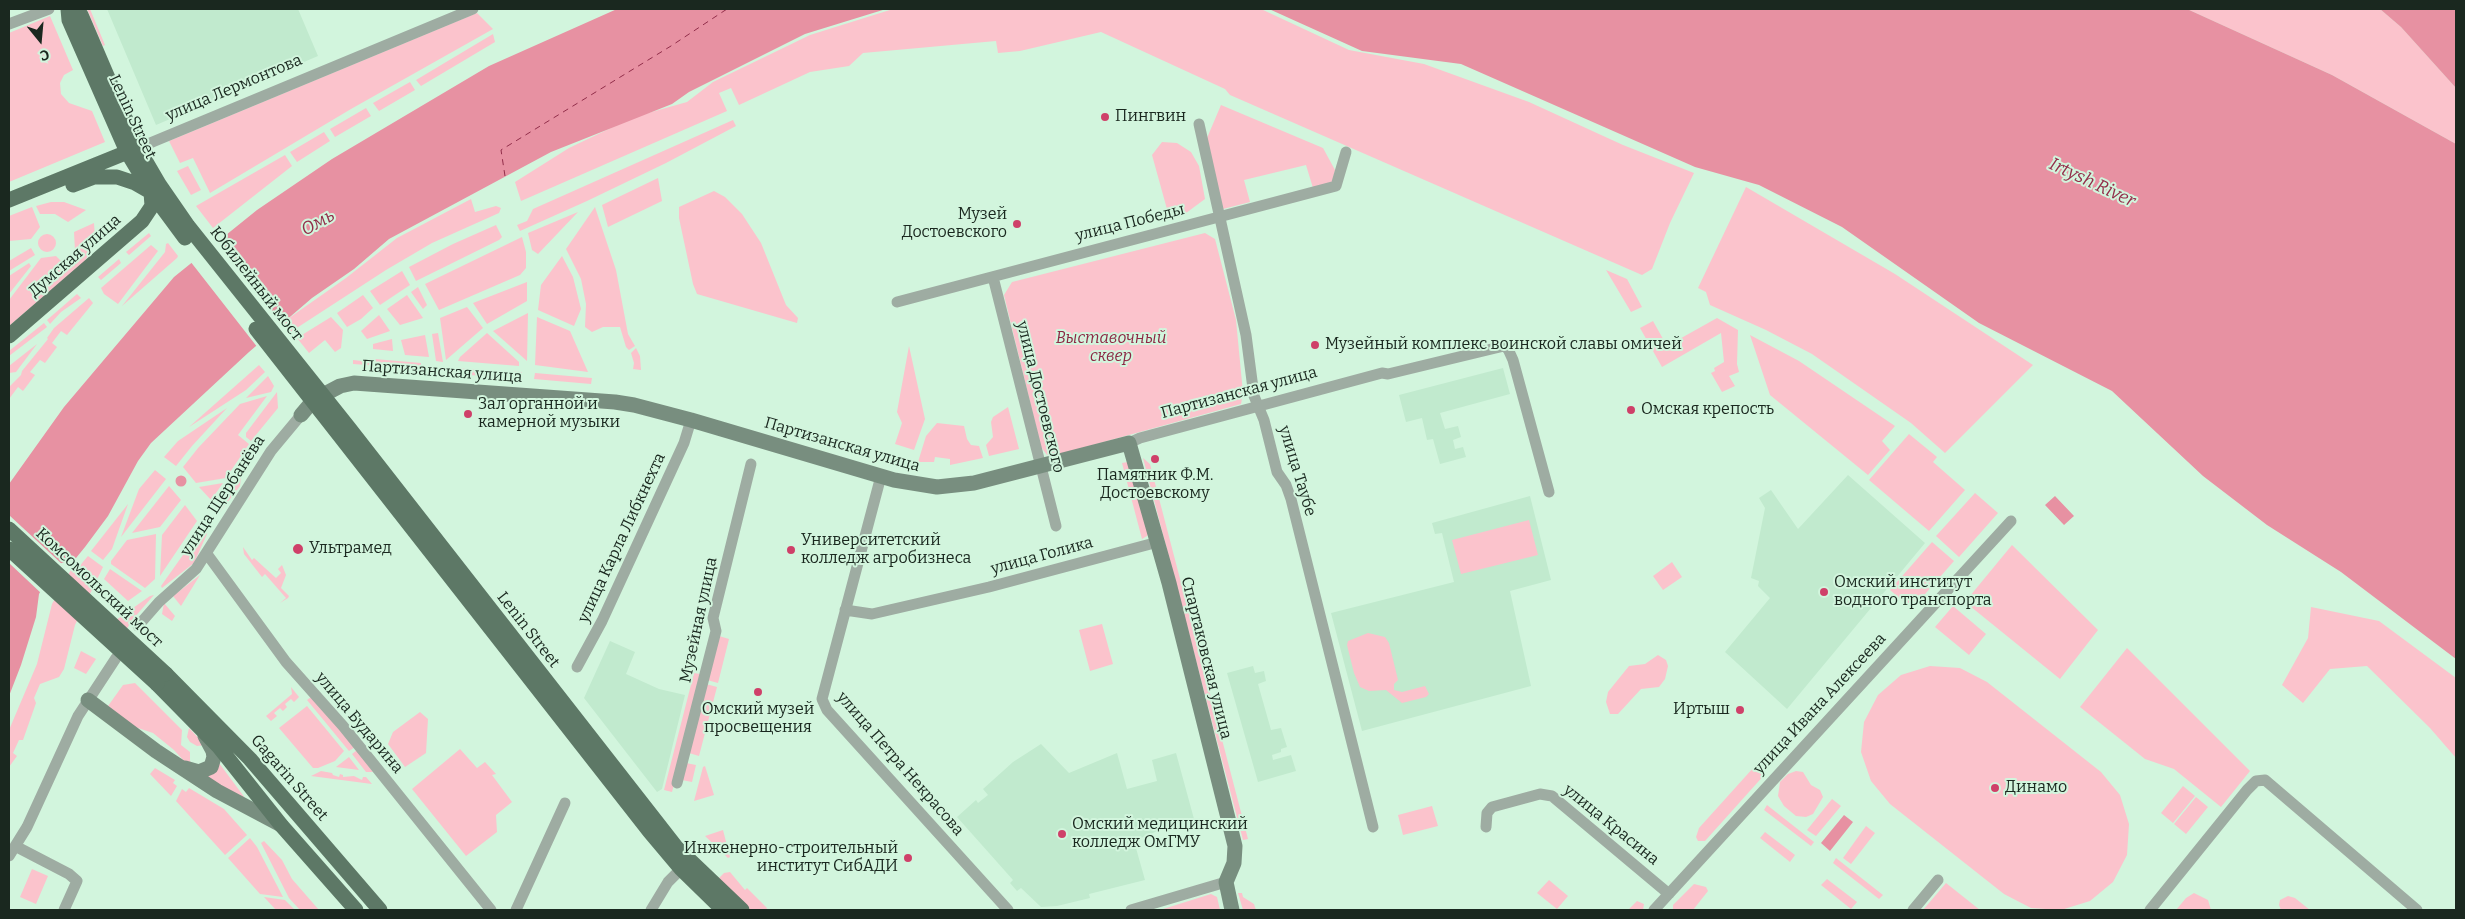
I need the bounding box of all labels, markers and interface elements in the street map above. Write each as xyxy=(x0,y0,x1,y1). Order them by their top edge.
north arrow xyxy=(15,15,65,65)
text: С xyxy=(38,45,51,64)
street label: улица Лермонтова xyxy=(163,51,305,125)
street label: Lenin Street xyxy=(104,72,160,162)
place label: Пингвин xyxy=(1115,107,1186,127)
marker: Пингвин xyxy=(1099,111,1111,123)
water label: Irtysh River xyxy=(2046,154,2138,212)
street label: улица Победы xyxy=(1073,200,1187,246)
water label: Омь xyxy=(297,205,339,241)
place label: Музей Достоевского xyxy=(902,205,1007,243)
street label: Думская улица xyxy=(25,211,125,301)
marker: Музей Достоевского xyxy=(1011,218,1023,230)
street label: Юбилейный мост xyxy=(205,223,307,345)
street label: улица Достоевского xyxy=(1012,319,1068,475)
park label: Выставочный сквер xyxy=(1056,329,1166,367)
place label: Музейный комплекс воинской славы омичей xyxy=(1325,335,1682,355)
marker: Музейный комплекс воинской славы омичей xyxy=(1309,339,1321,351)
street label: Партизанская улица xyxy=(361,357,523,387)
street label: Партизанская улица xyxy=(1159,363,1319,423)
place label: Зал органной и камерной музыки xyxy=(478,395,620,433)
place label: Омская крепость xyxy=(1641,400,1774,420)
marker: Омская крепость xyxy=(1625,404,1637,416)
marker: Зал органной и камерной музыки xyxy=(462,408,474,420)
street label: Партизанская улица xyxy=(762,414,922,476)
street label: улица Таубе xyxy=(1274,423,1320,519)
street label: улица Щербанёва xyxy=(177,432,269,560)
street label: улица Карла Либкнехта xyxy=(574,450,670,626)
marker: Памятник Ф.М. Достоевскому xyxy=(1149,453,1161,465)
place label: Памятник Ф.М. Достоевскому xyxy=(1097,466,1213,504)
street label: Комсомольский мост xyxy=(32,524,166,652)
place label: Университетский колледж агробизнеса xyxy=(801,531,971,569)
street label: улица Голика xyxy=(989,533,1095,579)
place label: Ультрамед xyxy=(309,539,392,559)
marker: Ультрамед xyxy=(291,542,305,556)
marker: Университетский колледж агробизнеса xyxy=(785,544,797,556)
street label: Музейная улица xyxy=(676,555,722,685)
place label: Омский институт водного транспорта xyxy=(1834,573,1991,611)
street label: Спартаковская улица xyxy=(1177,575,1235,741)
marker: Омский институт водного транспорта xyxy=(1818,586,1830,598)
street label: Lenin Street xyxy=(492,588,564,672)
street label: улица Ивана Алексеева xyxy=(1750,630,1890,778)
street label: улица Бударина xyxy=(311,668,407,778)
marker: Омский музей просвещения xyxy=(752,686,764,698)
street label: улица Петра Некрасова xyxy=(832,688,968,840)
place label: Омский музей просвещения xyxy=(702,700,814,738)
place label: Иртыш xyxy=(1673,700,1730,720)
marker: Иртыш xyxy=(1734,704,1746,716)
street label: Gagarin Street xyxy=(246,731,332,825)
place label: Динамо xyxy=(2005,778,2067,798)
street label: улица Красина xyxy=(1559,781,1663,869)
marker: Динамо xyxy=(1989,782,2001,794)
place label: Омский медицинский колледж ОмГМУ xyxy=(1072,815,1248,853)
marker: Омский медицинский колледж ОмГМУ xyxy=(1056,828,1068,840)
place label: Инженерно-строительный институт СибАДИ xyxy=(684,839,898,877)
marker: Инженерно-строительный институт СибАДИ xyxy=(902,852,914,864)

